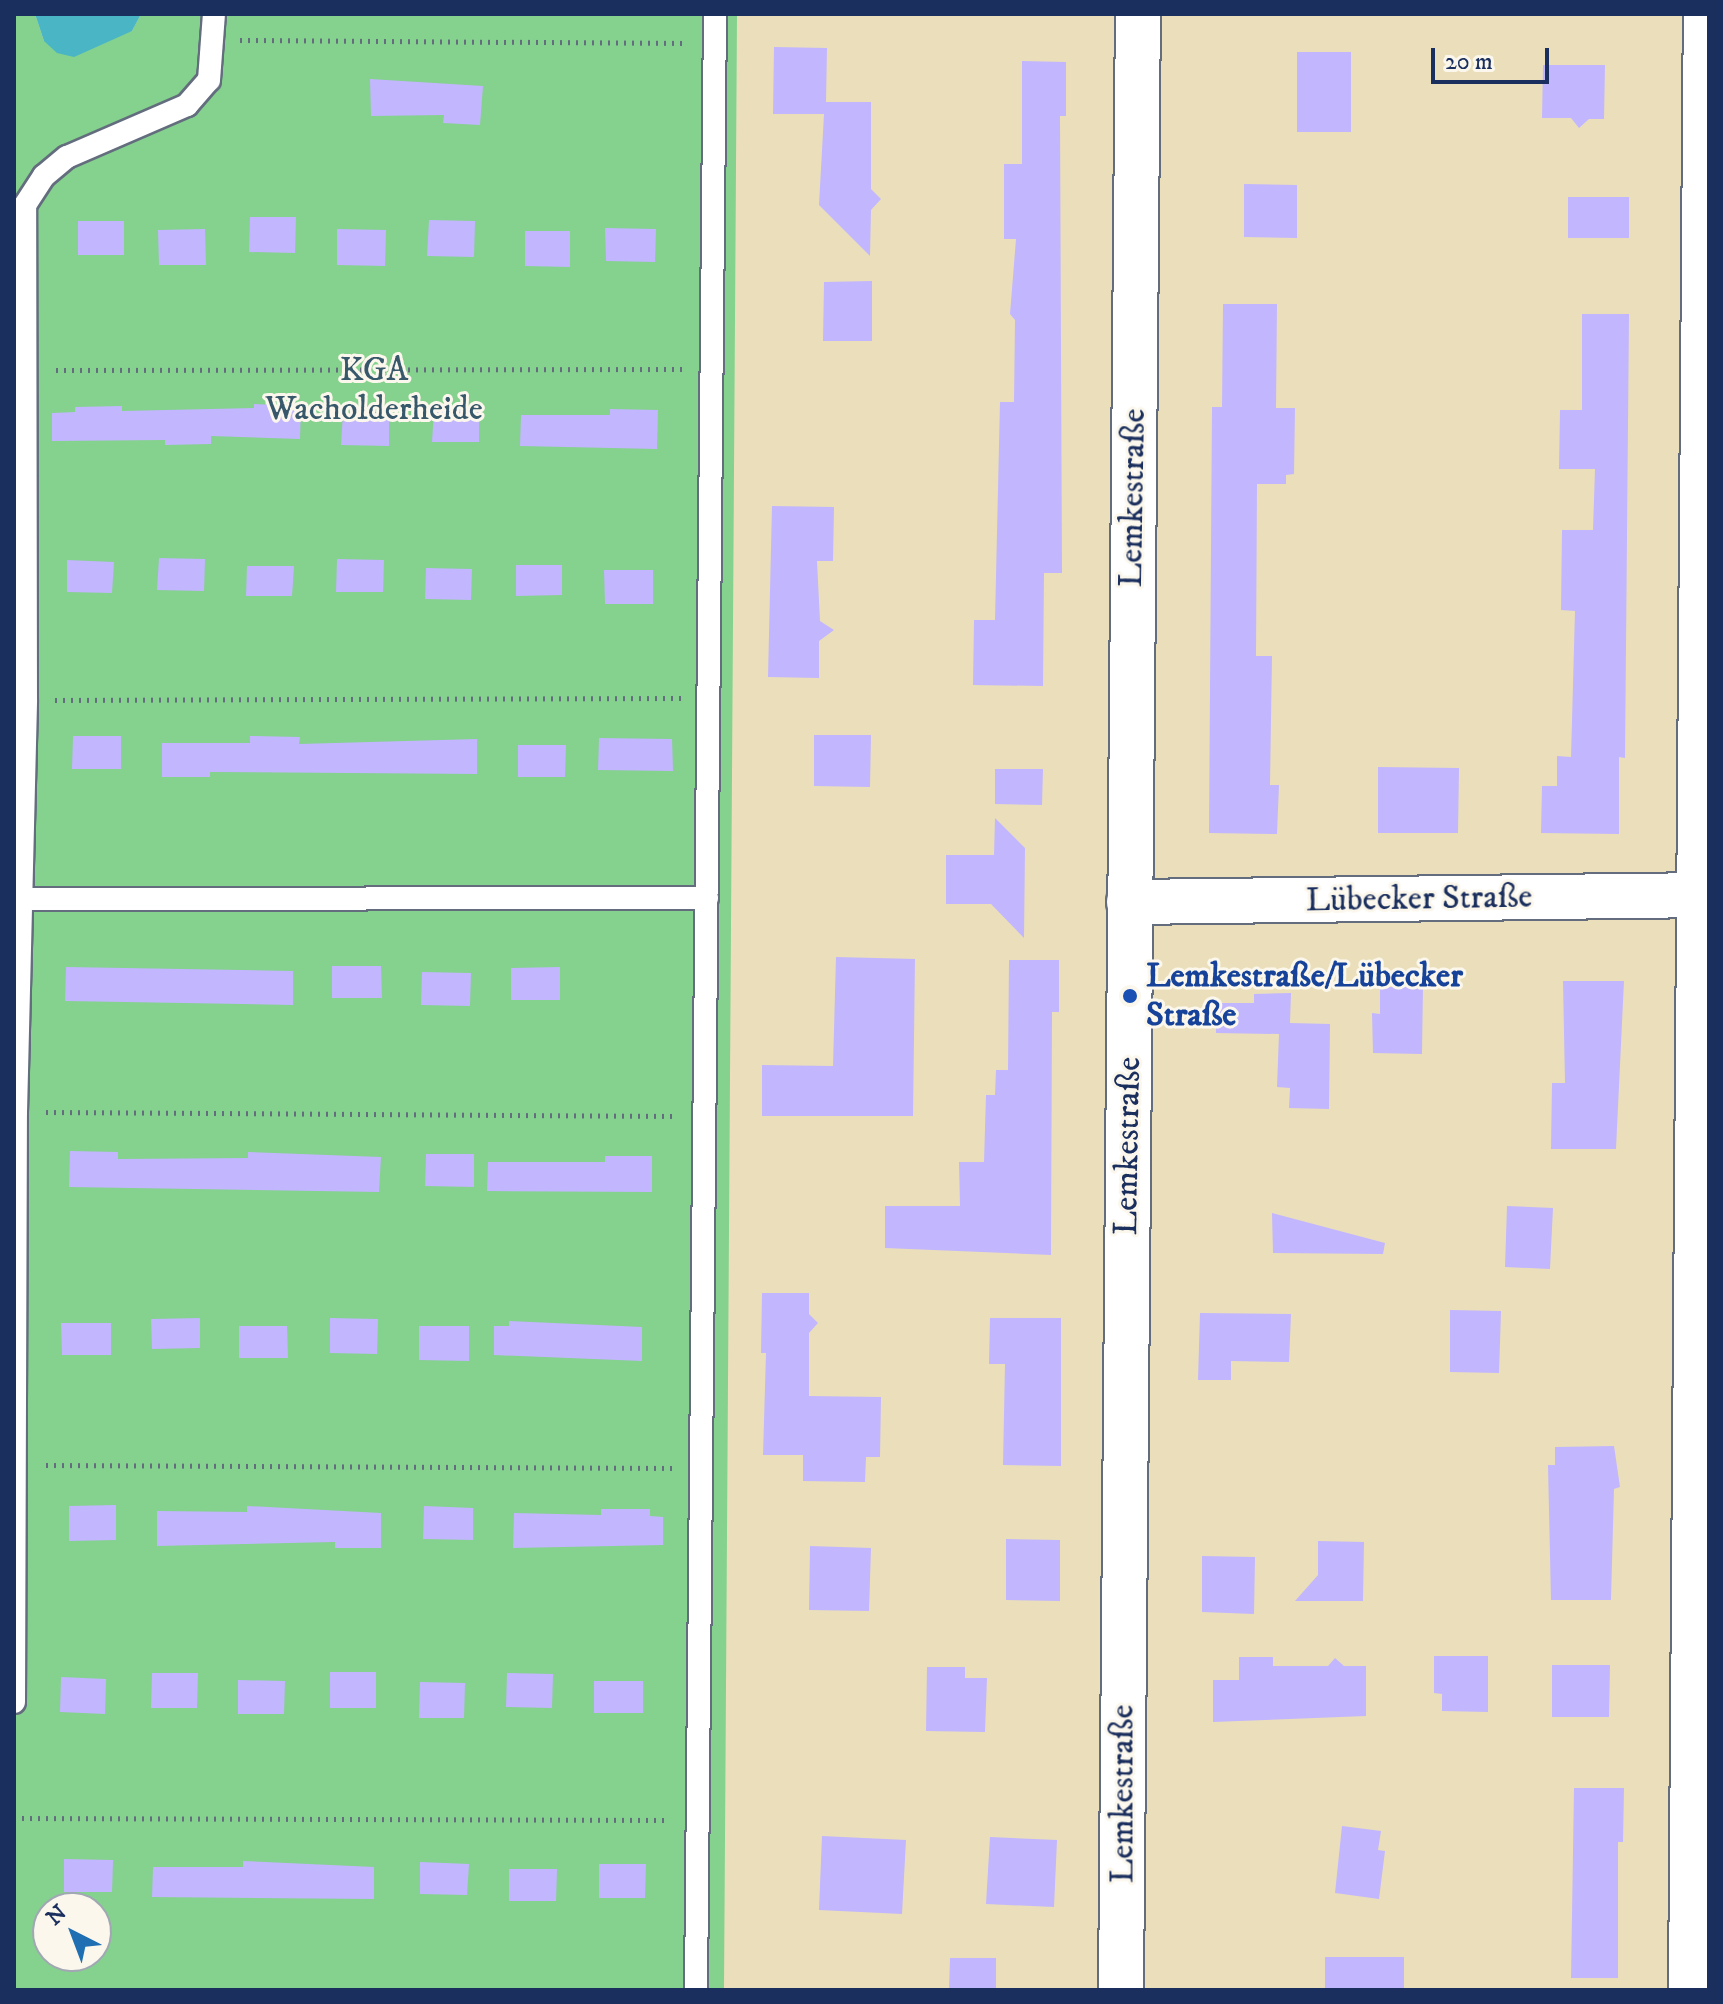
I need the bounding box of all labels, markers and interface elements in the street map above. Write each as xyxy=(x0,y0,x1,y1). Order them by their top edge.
scale bar xyxy=(1435,32,1553,82)
text: 20 m xyxy=(1445,47,1493,77)
park label: KGA Wacholderheide xyxy=(265,350,483,430)
street label: Lemkestraße xyxy=(1111,408,1155,588)
street label: Lübecker Straße xyxy=(1305,877,1533,921)
place label: Lemkestraße/Lübecker Straße xyxy=(1146,956,1463,1036)
marker: Lemkestraße/Lübecker Straße xyxy=(1121,987,1139,1005)
street label: Lemkestraße xyxy=(1106,1056,1150,1236)
street label: Lemkestraße xyxy=(1103,1705,1143,1883)
north arrow xyxy=(32,1892,112,1972)
text: N xyxy=(41,1899,73,1931)

